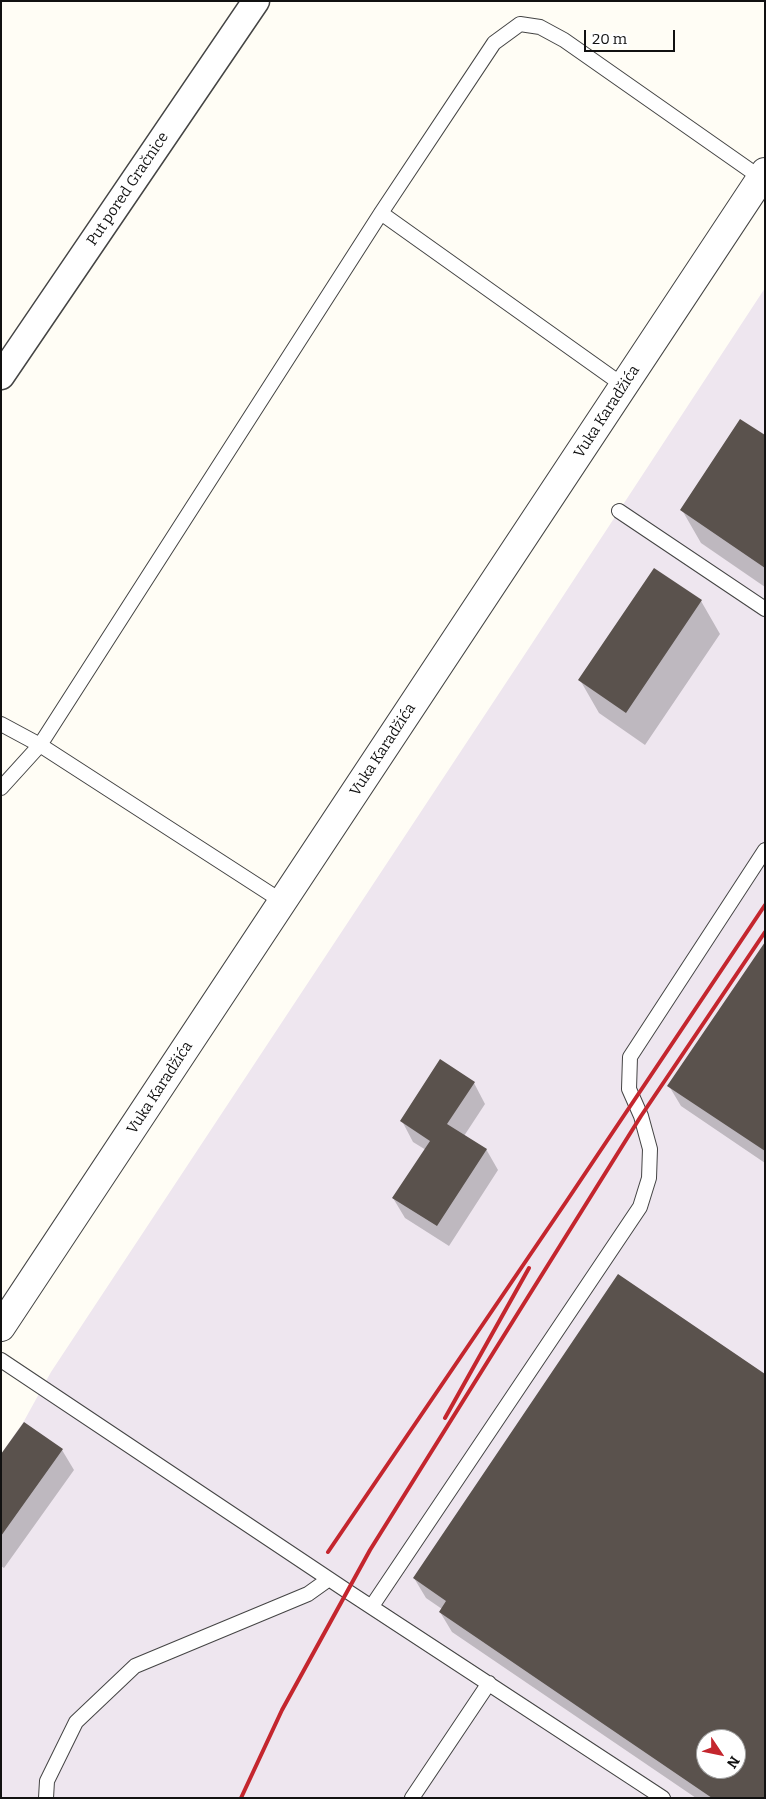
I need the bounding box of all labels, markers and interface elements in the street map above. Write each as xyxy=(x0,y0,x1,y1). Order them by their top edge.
scale bar xyxy=(586,20,677,52)
text: 20 m xyxy=(592,30,627,48)
street label: Put pored Gračnice xyxy=(83,129,173,249)
street label: Vuka Karadžića xyxy=(570,362,644,462)
street label: Vuka Karadžića xyxy=(346,700,420,800)
street label: Vuka Karadžića xyxy=(123,1038,197,1138)
north arrow xyxy=(696,1729,746,1779)
text: N xyxy=(723,1753,743,1771)

